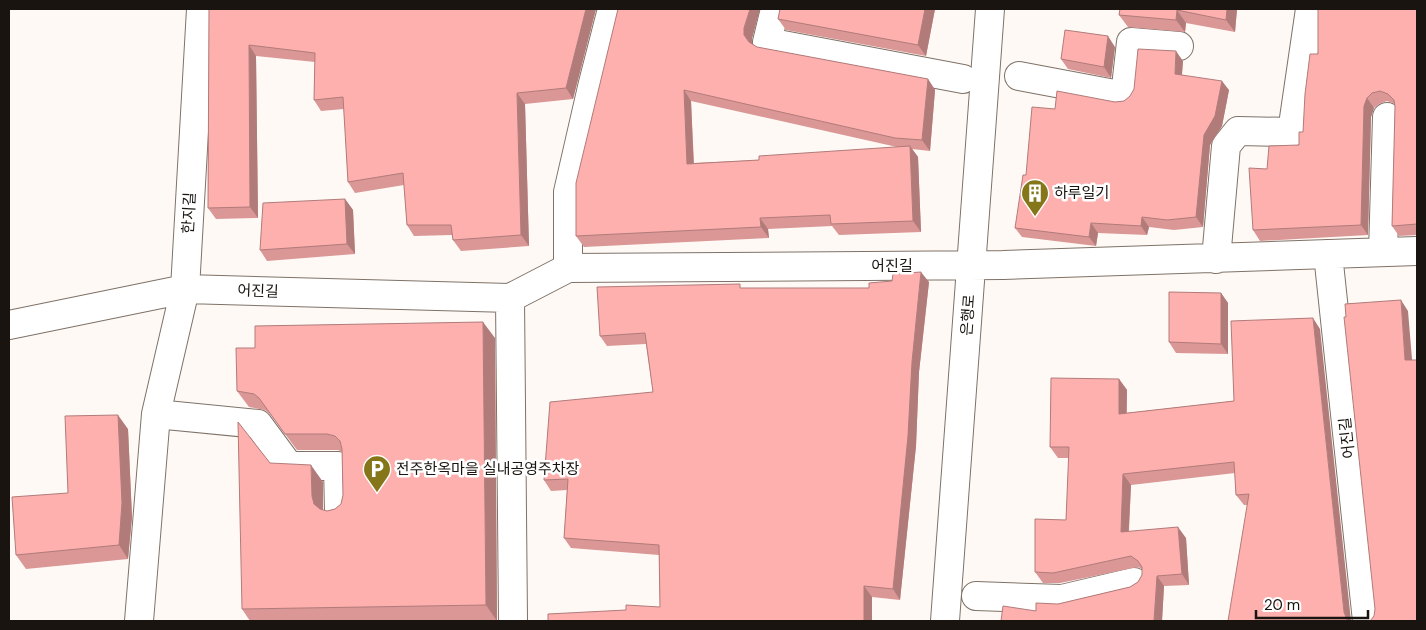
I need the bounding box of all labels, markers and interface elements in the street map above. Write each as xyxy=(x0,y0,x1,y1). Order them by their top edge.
building icon: 하루일기 xyxy=(1020,178,1050,217)
place label: 하루일기 xyxy=(1054,183,1109,203)
street label: 한지길 xyxy=(178,192,200,234)
street label: 어진길 xyxy=(871,256,913,276)
street label: 어진길 xyxy=(237,280,279,302)
street label: 은행로 xyxy=(957,294,979,336)
street label: 어진길 xyxy=(1335,416,1359,460)
parking icon: 전주한옥마을 실내공영주차장 xyxy=(362,454,392,493)
place label: 전주한옥마을 실내공영주차장 xyxy=(396,459,580,479)
scale bar xyxy=(1256,588,1368,620)
text: 20 m xyxy=(1264,595,1300,615)

